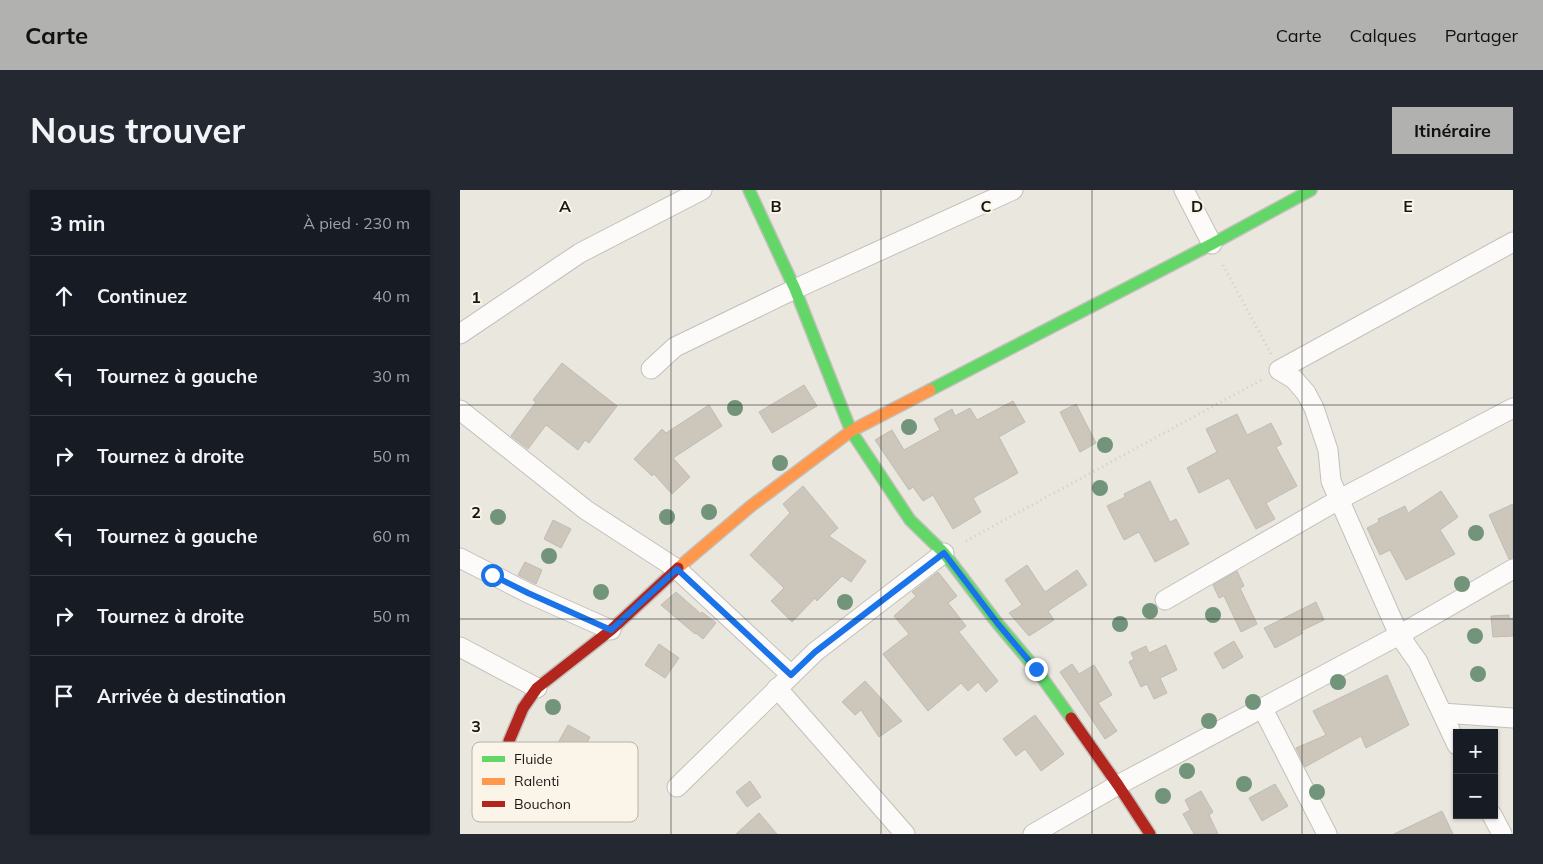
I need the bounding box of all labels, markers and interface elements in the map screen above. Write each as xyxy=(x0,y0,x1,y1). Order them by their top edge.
text: Carte xyxy=(25,20,88,50)
text: Carte xyxy=(1276,24,1322,47)
text: Calques xyxy=(1350,24,1417,47)
text: Partager xyxy=(1445,24,1518,47)
button: Itinéraire xyxy=(1392,107,1513,154)
text: Nous trouver xyxy=(30,108,245,152)
text: A xyxy=(559,196,571,216)
text: B xyxy=(770,196,782,216)
text: C xyxy=(981,196,992,216)
text: D xyxy=(1191,196,1203,216)
text: E xyxy=(1403,196,1413,216)
text: 3 min xyxy=(50,210,105,236)
text: À pied · 230 m xyxy=(303,213,410,233)
icon: ahead xyxy=(50,282,78,310)
text: Continuez xyxy=(97,284,187,308)
text: 40 m xyxy=(373,286,410,306)
text: 1 xyxy=(471,287,481,307)
icon: left xyxy=(50,362,78,390)
text: Tournez à gauche xyxy=(97,364,258,388)
text: 30 m xyxy=(373,366,410,386)
icon: right xyxy=(50,442,78,470)
text: Tournez à droite xyxy=(97,444,244,468)
text: 50 m xyxy=(373,446,410,466)
text: 2 xyxy=(471,502,481,522)
icon: left xyxy=(50,522,78,550)
text: Tournez à gauche xyxy=(97,524,258,548)
text: 60 m xyxy=(373,526,410,546)
route start xyxy=(481,564,504,587)
icon: right xyxy=(50,602,78,630)
text: Tournez à droite xyxy=(97,604,244,628)
text: 50 m xyxy=(373,606,410,626)
route end xyxy=(1025,658,1048,681)
icon: arrive xyxy=(50,682,78,710)
text: Arrivée à destination xyxy=(97,684,286,708)
text: 3 xyxy=(471,716,481,736)
map controls xyxy=(1453,729,1498,819)
button: + xyxy=(1453,729,1498,774)
legend xyxy=(472,742,638,822)
text: Fluide xyxy=(514,750,553,768)
text: Ralenti xyxy=(514,772,559,790)
button: − xyxy=(1453,774,1498,819)
text: Bouchon xyxy=(514,795,571,813)

